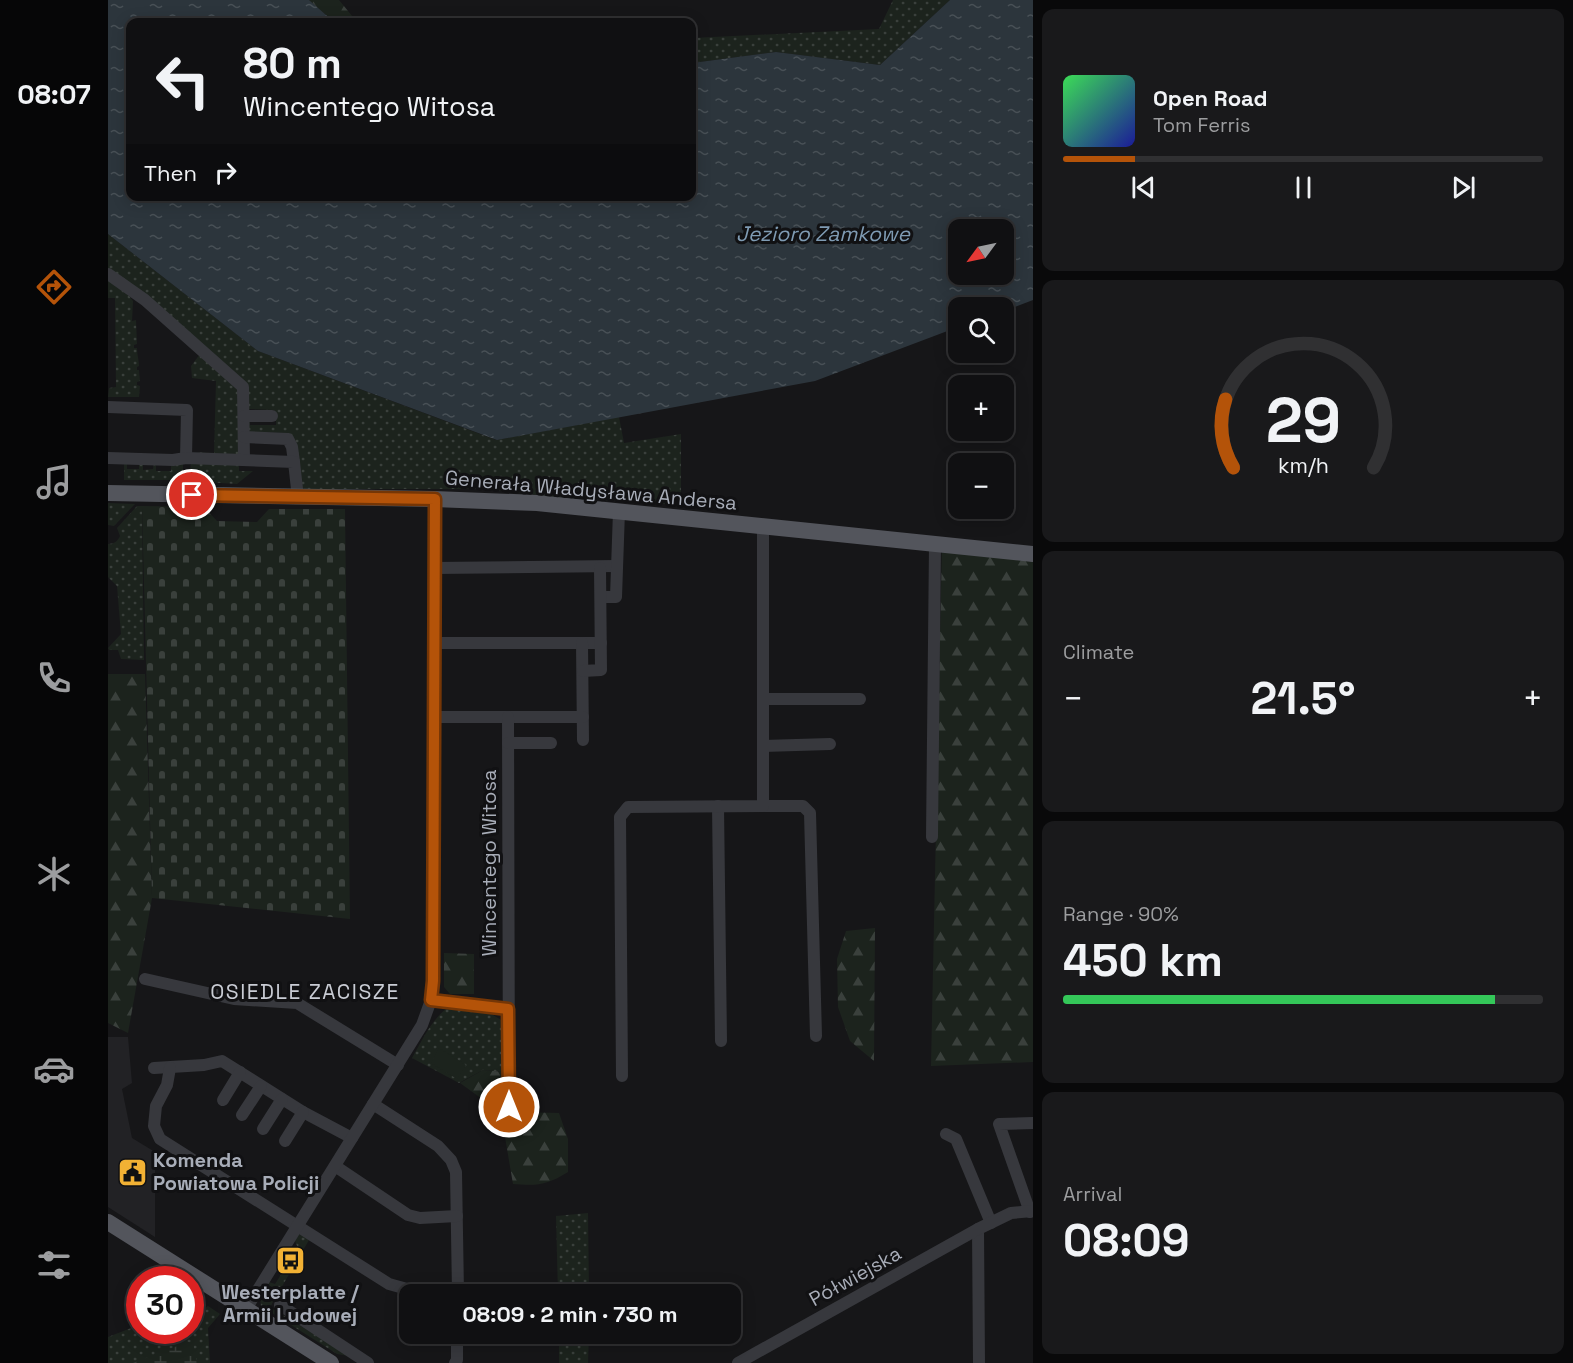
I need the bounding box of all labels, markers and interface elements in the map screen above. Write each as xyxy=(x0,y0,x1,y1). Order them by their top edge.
text: 80 m xyxy=(243,37,342,90)
icon: left xyxy=(144,42,222,120)
text: 08:07 xyxy=(17,77,91,112)
text: Open Road xyxy=(1153,84,1268,112)
text: Wincentego Witosa xyxy=(243,89,495,124)
text: Tom Ferris xyxy=(1153,112,1251,138)
icon: right xyxy=(209,156,242,189)
text: Then xyxy=(144,159,197,187)
icon: previous xyxy=(1127,171,1160,204)
icon: pause xyxy=(1287,171,1320,204)
icon: next xyxy=(1447,171,1480,204)
north arrow xyxy=(948,219,1014,285)
map controls xyxy=(948,219,1014,519)
water label: Jezioro Zamkowe xyxy=(736,220,911,247)
icon: directions xyxy=(33,266,75,308)
button: search xyxy=(948,297,1014,363)
button: + xyxy=(948,375,1014,441)
text: 29 xyxy=(1265,381,1341,460)
text: km/h xyxy=(1277,452,1329,479)
button: − xyxy=(948,453,1014,519)
icon: music xyxy=(33,461,75,503)
street label: Generała Władysława Andersa xyxy=(444,464,738,516)
pin xyxy=(166,469,217,520)
icon: arrive xyxy=(175,478,208,511)
text: Climate xyxy=(1063,639,1134,665)
icon: phone xyxy=(33,657,75,699)
text: 21.5° xyxy=(1250,670,1356,727)
text: − xyxy=(1063,678,1083,720)
text: + xyxy=(1523,678,1543,720)
street label: Wincentego Witosa xyxy=(476,770,502,956)
icon: climate xyxy=(33,853,75,895)
text: Range · 90% xyxy=(1063,901,1179,927)
text: 450 km xyxy=(1063,932,1223,989)
district label: OSIEDLE ZACISZE xyxy=(210,978,400,1005)
icon: car xyxy=(33,1048,75,1090)
position arrow xyxy=(477,1075,541,1139)
place label: Komenda Powiatowa Policji xyxy=(153,1147,319,1196)
public building icon: Komenda Powiatowa Policji xyxy=(116,1156,148,1188)
text: Arrival xyxy=(1063,1181,1122,1207)
text: 08:09 xyxy=(1063,1212,1190,1269)
street label: Półwiejska xyxy=(804,1240,906,1312)
icon: filters xyxy=(33,1244,75,1286)
bus stop icon: Westerplatte / Armii Ludowej xyxy=(274,1245,306,1277)
speed limit sign: 30 xyxy=(126,1266,204,1344)
place label: Westerplatte / Armii Ludowej xyxy=(221,1279,360,1328)
text: 08:09 · 2 min · 730 m xyxy=(463,1300,677,1328)

